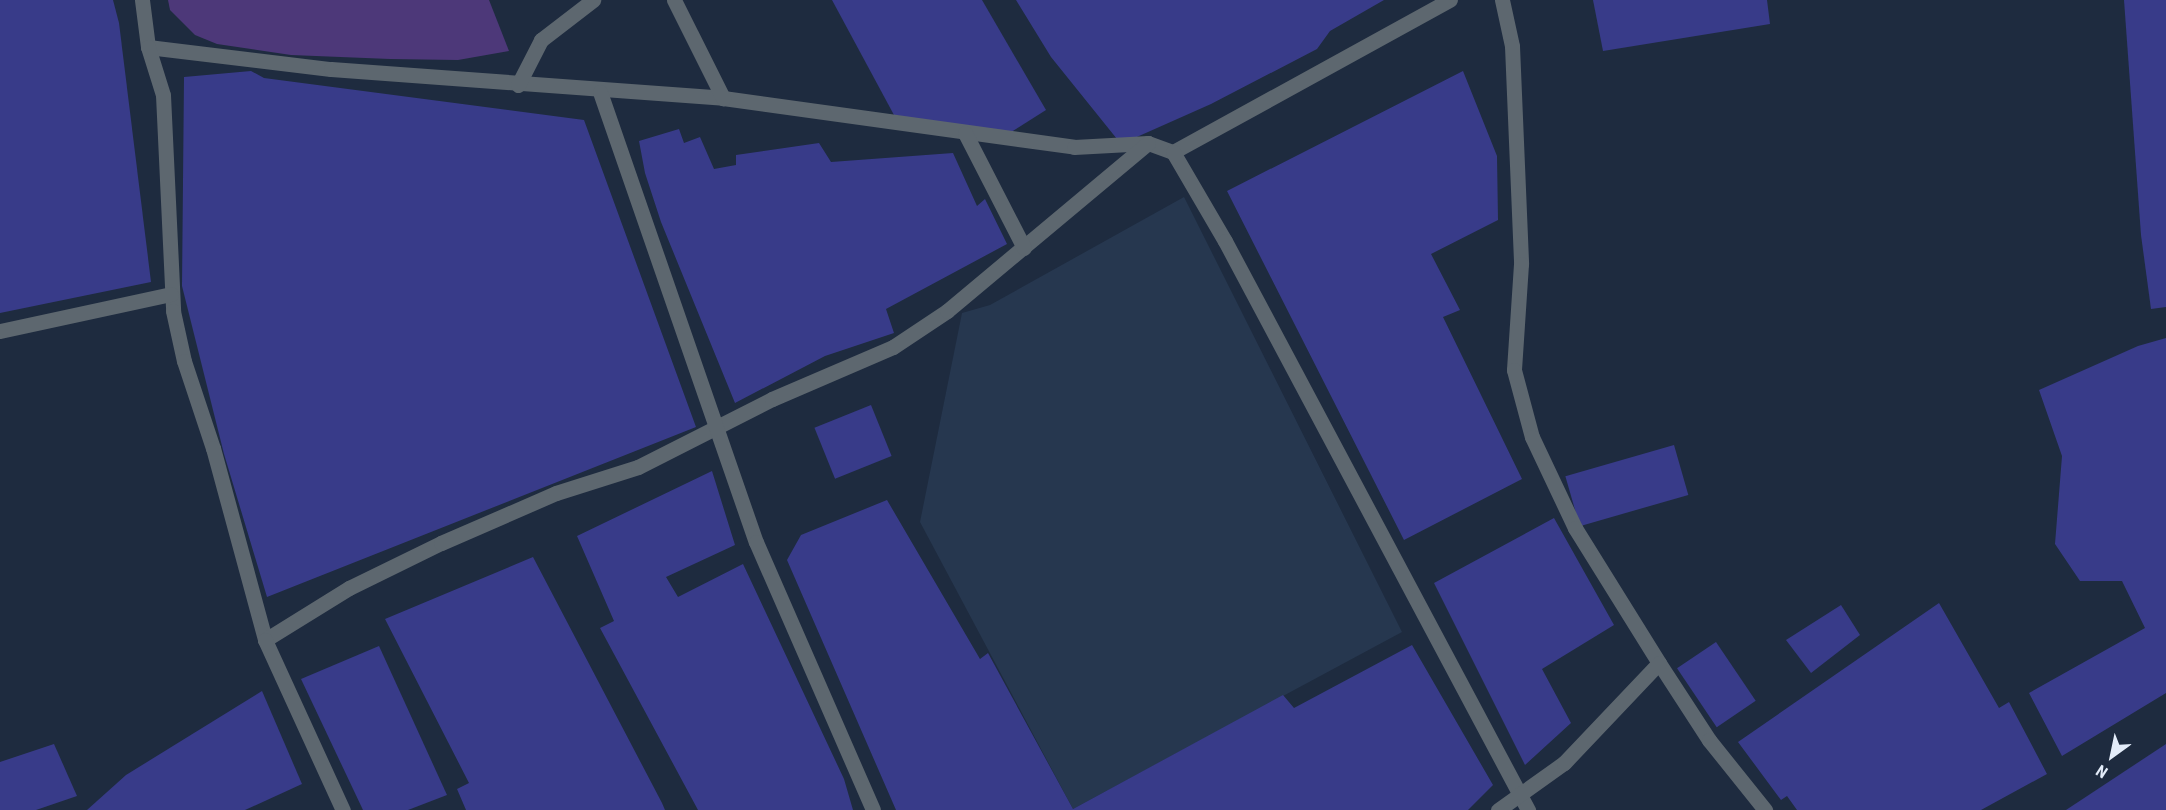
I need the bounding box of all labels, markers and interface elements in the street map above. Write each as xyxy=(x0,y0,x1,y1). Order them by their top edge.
north arrow xyxy=(2082,726,2142,786)
text: N xyxy=(2093,761,2111,782)

